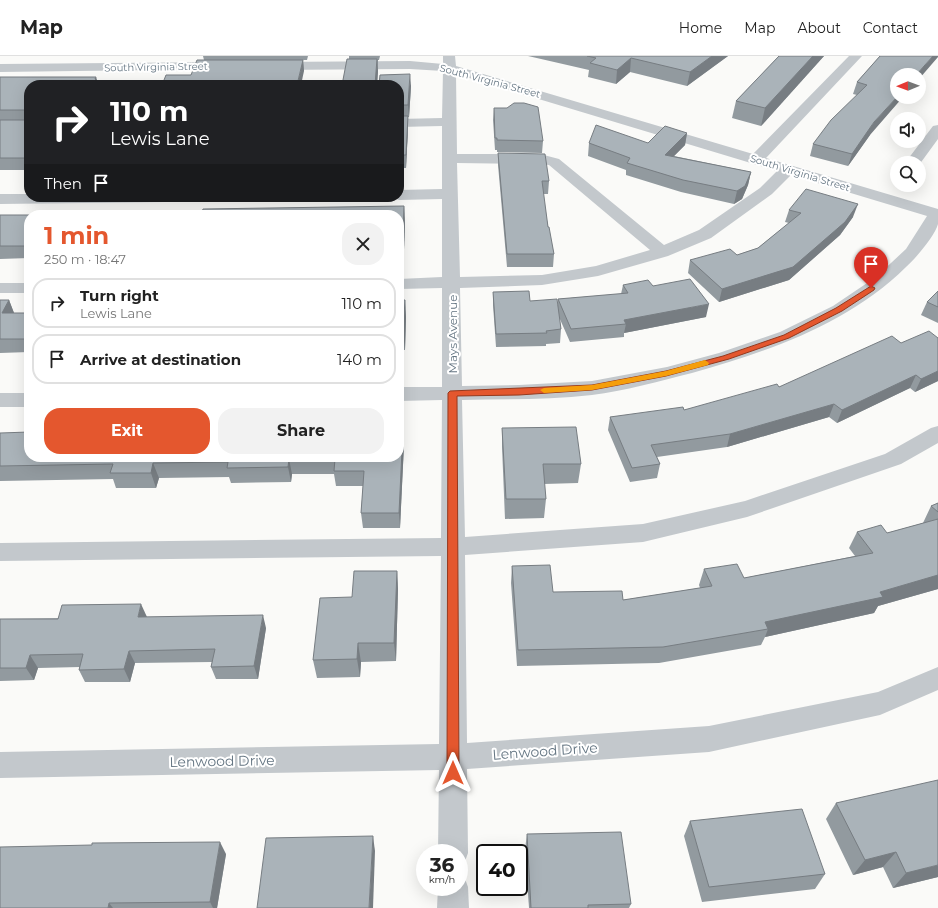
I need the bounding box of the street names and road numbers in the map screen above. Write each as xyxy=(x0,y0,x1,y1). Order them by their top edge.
street label: South Virginia Street xyxy=(104,60,208,74)
street label: South Virginia Street xyxy=(438,61,542,101)
street label: South Virginia Street xyxy=(749,152,851,194)
street label: Mays Avenue xyxy=(445,294,460,374)
street label: Lenwood Drive xyxy=(492,738,598,764)
street label: Lenwood Drive xyxy=(169,751,275,771)

